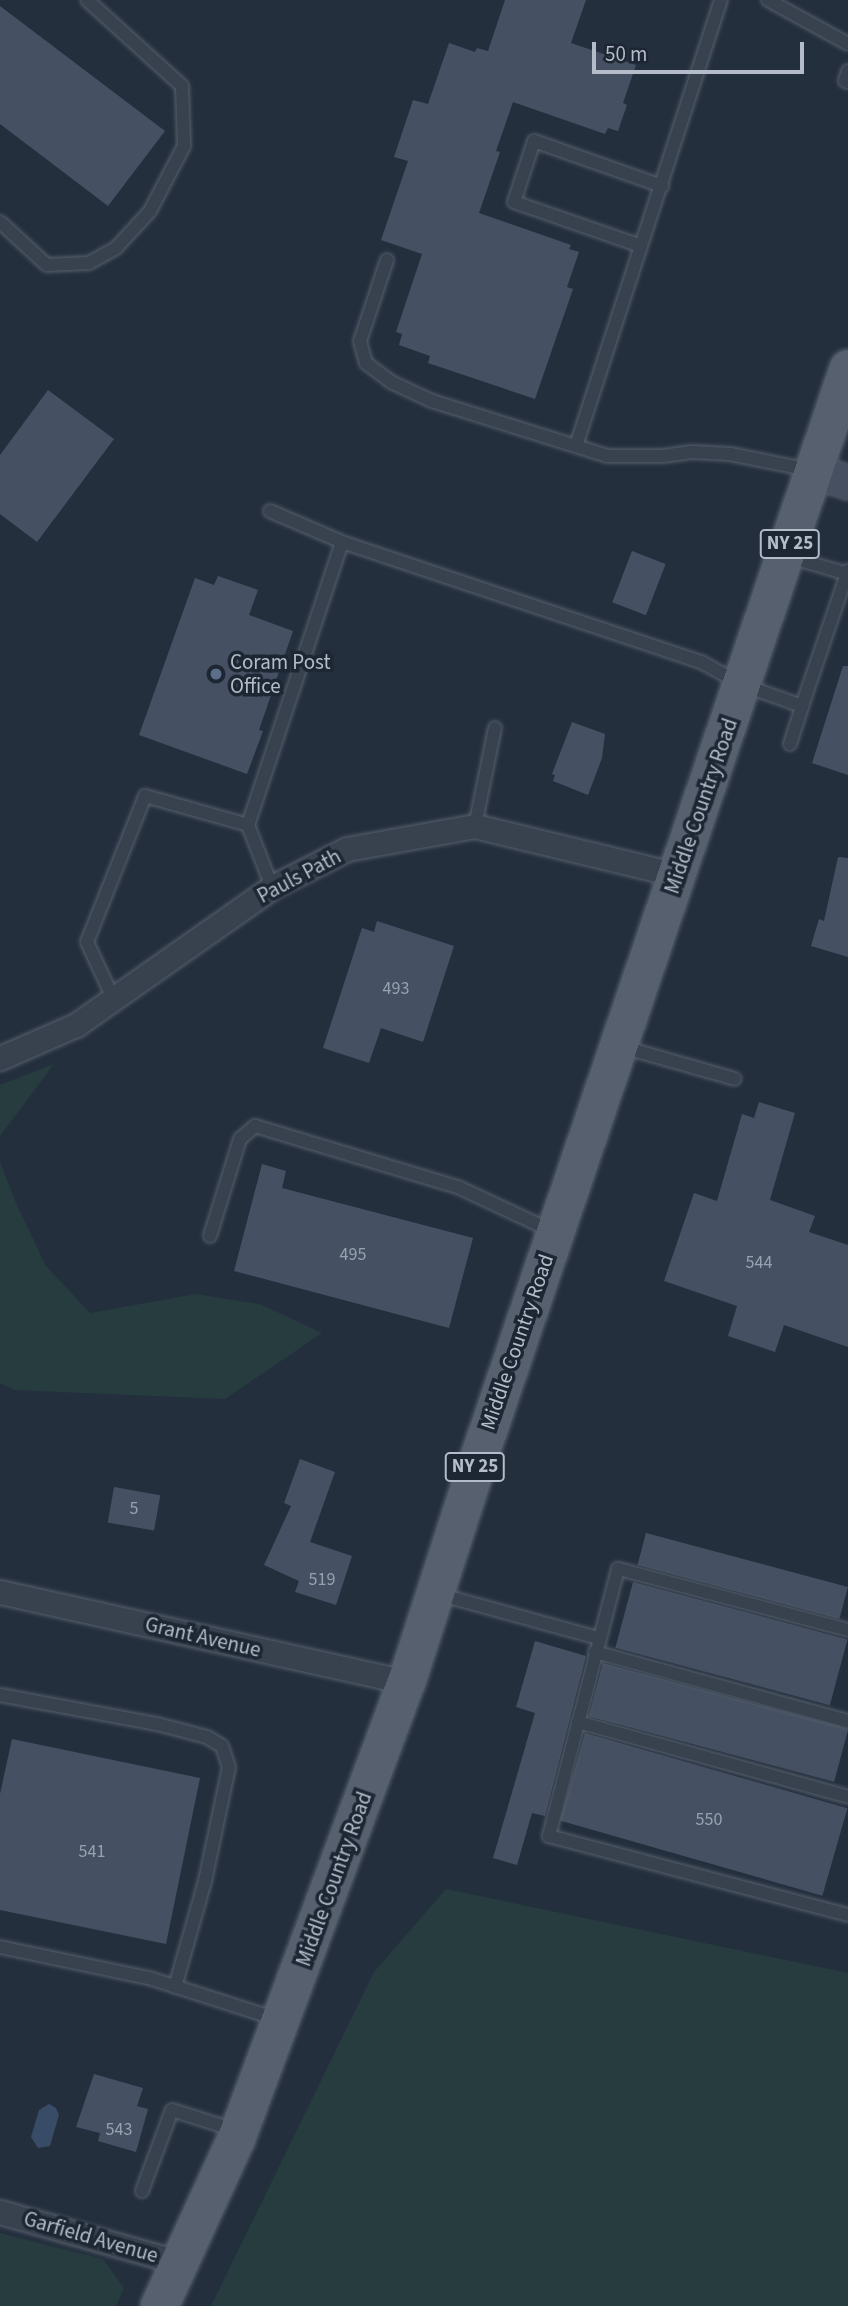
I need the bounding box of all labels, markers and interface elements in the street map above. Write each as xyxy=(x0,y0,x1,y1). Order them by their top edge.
scale bar xyxy=(596,28,808,72)
text: 50 m xyxy=(605,39,647,69)
road number: NY 25 xyxy=(758,528,822,559)
place label: Coram Post Office xyxy=(230,649,331,699)
marker: Coram Post Office xyxy=(208,666,224,682)
street label: Middle Country Road xyxy=(659,715,743,897)
street label: Pauls Path xyxy=(253,843,345,909)
house number: 493 xyxy=(383,978,409,1000)
house number: 495 xyxy=(340,1244,366,1266)
street label: Middle Country Road xyxy=(475,1251,559,1433)
house number: 544 xyxy=(746,1252,772,1274)
road number: NY 25 xyxy=(444,1452,506,1483)
house number: 5 xyxy=(130,1498,138,1520)
house number: 519 xyxy=(309,1569,335,1591)
street label: Grant Avenue xyxy=(143,1611,263,1663)
street label: Middle Country Road xyxy=(291,1788,377,1970)
house number: 550 xyxy=(696,1809,722,1831)
house number: 541 xyxy=(79,1841,105,1863)
house number: 543 xyxy=(106,2119,132,2141)
street label: Garfield Avenue xyxy=(21,2206,161,2268)

